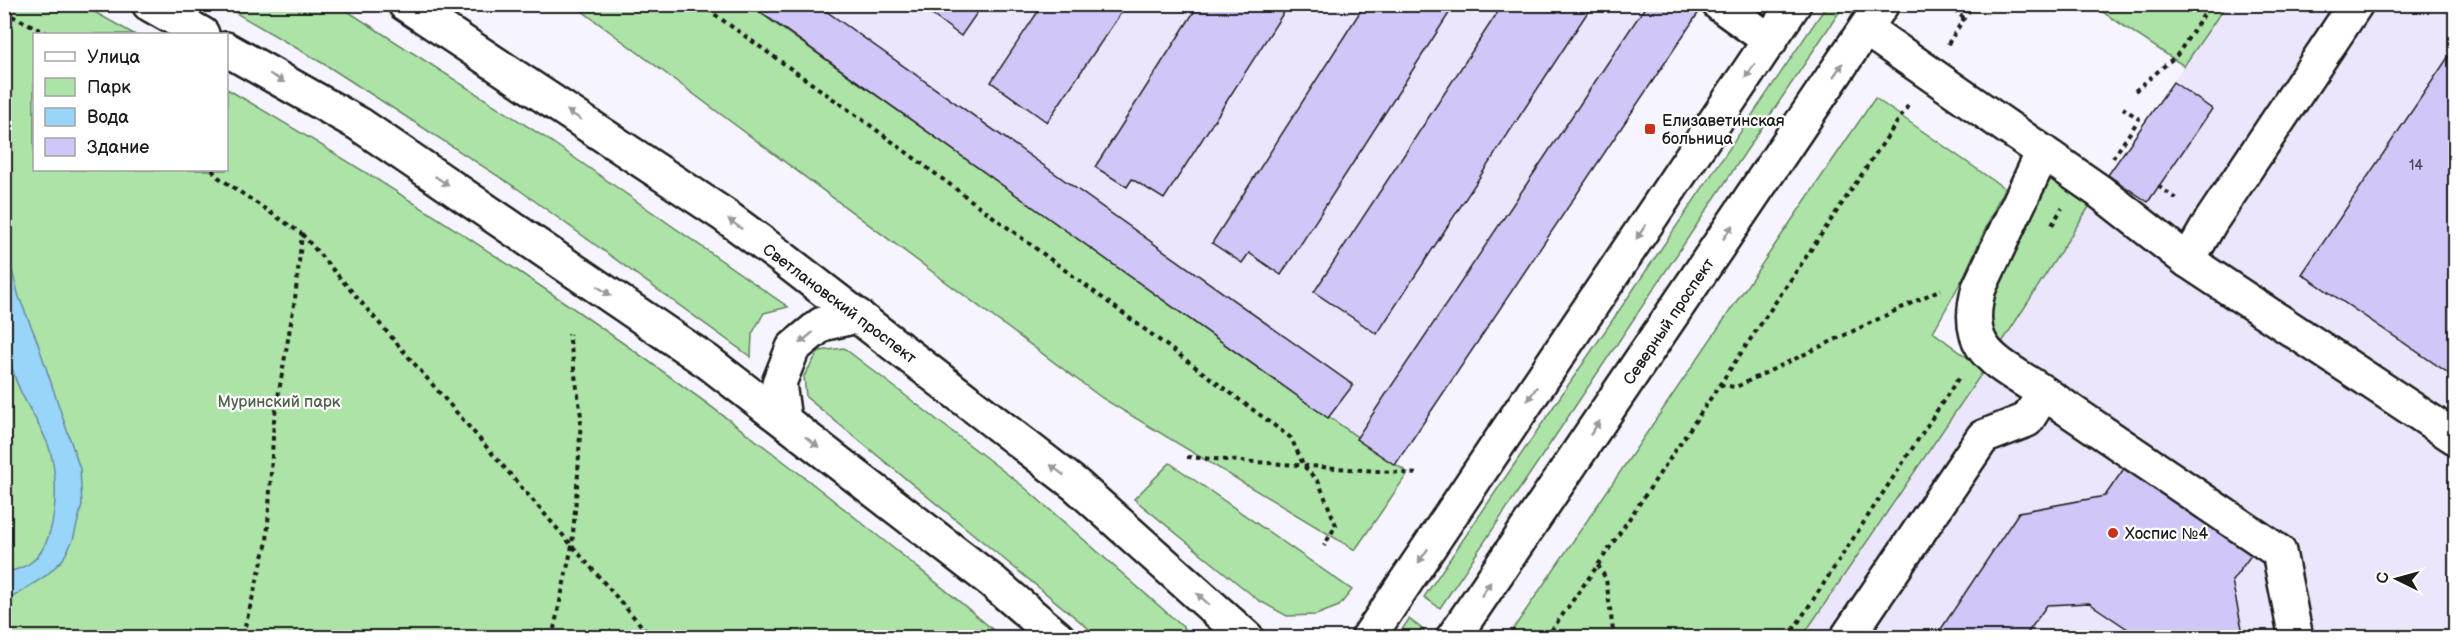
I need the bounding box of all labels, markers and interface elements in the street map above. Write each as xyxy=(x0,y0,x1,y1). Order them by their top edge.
legend xyxy=(33,33,228,171)
text: Улица xyxy=(87,47,141,68)
one-way arrow xyxy=(1744,62,1756,78)
one-way arrow xyxy=(1832,63,1844,79)
one-way arrow xyxy=(269,72,285,83)
text: Парк xyxy=(87,77,131,98)
text: Вода xyxy=(87,107,129,128)
one-way arrow xyxy=(566,109,582,121)
place label: Елизаветинская больница xyxy=(1662,112,1785,149)
marker: Елизаветинская больница xyxy=(1643,122,1657,136)
text: Здание xyxy=(87,137,149,158)
house number: 14 xyxy=(2409,157,2423,174)
one-way arrow xyxy=(434,175,450,187)
one-way arrow xyxy=(728,218,744,230)
one-way arrow xyxy=(1723,223,1734,240)
one-way arrow xyxy=(1635,224,1647,240)
street label: Светлановский проспект xyxy=(759,240,920,368)
street label: Северный проспект xyxy=(1620,254,1719,389)
one-way arrow xyxy=(595,285,611,297)
one-way arrow xyxy=(798,331,814,344)
one-way arrow xyxy=(1527,386,1538,402)
park label: Муринский парк xyxy=(218,393,341,412)
one-way arrow xyxy=(1589,420,1601,436)
one-way arrow xyxy=(805,436,820,448)
one-way arrow xyxy=(1049,465,1064,477)
place label: Хоспис №4 xyxy=(2125,525,2208,544)
marker: Хоспис №4 xyxy=(2106,526,2120,540)
one-way arrow xyxy=(1418,548,1429,564)
north arrow xyxy=(2367,549,2427,609)
text: С xyxy=(2374,571,2394,584)
one-way arrow xyxy=(1480,581,1491,597)
one-way arrow xyxy=(1196,592,1211,606)

